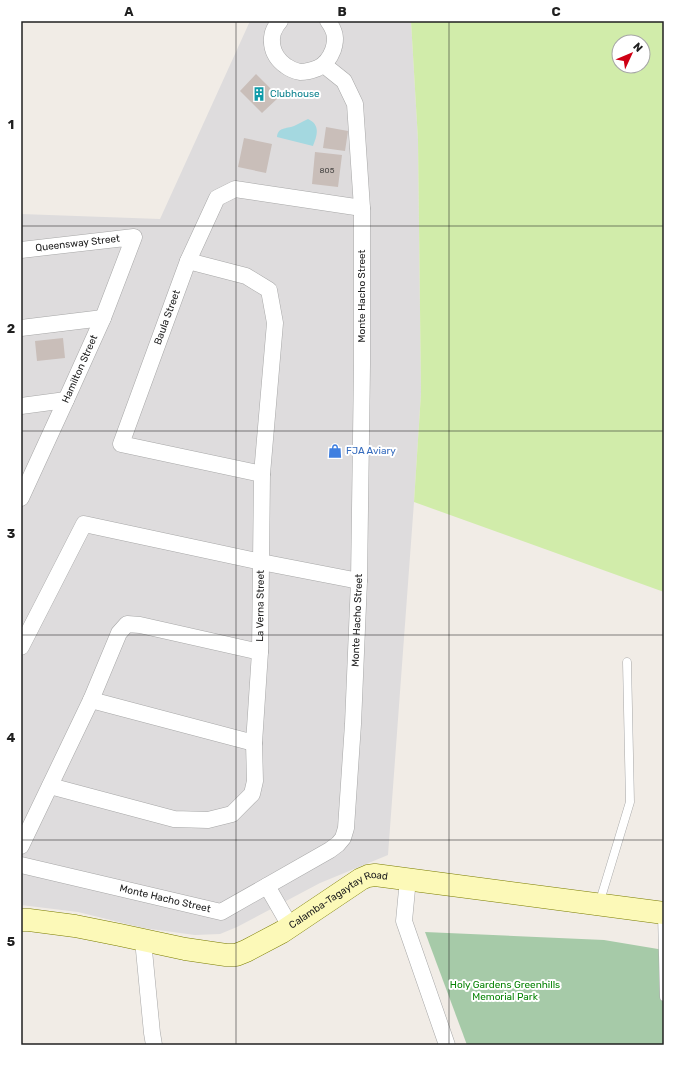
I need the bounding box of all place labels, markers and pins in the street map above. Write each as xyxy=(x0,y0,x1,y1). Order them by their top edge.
building icon: Clubhouse xyxy=(251,86,267,102)
place label: Clubhouse xyxy=(270,88,320,100)
shop icon: FJA Aviary xyxy=(327,443,343,459)
place label: FJA Aviary xyxy=(346,445,396,457)

